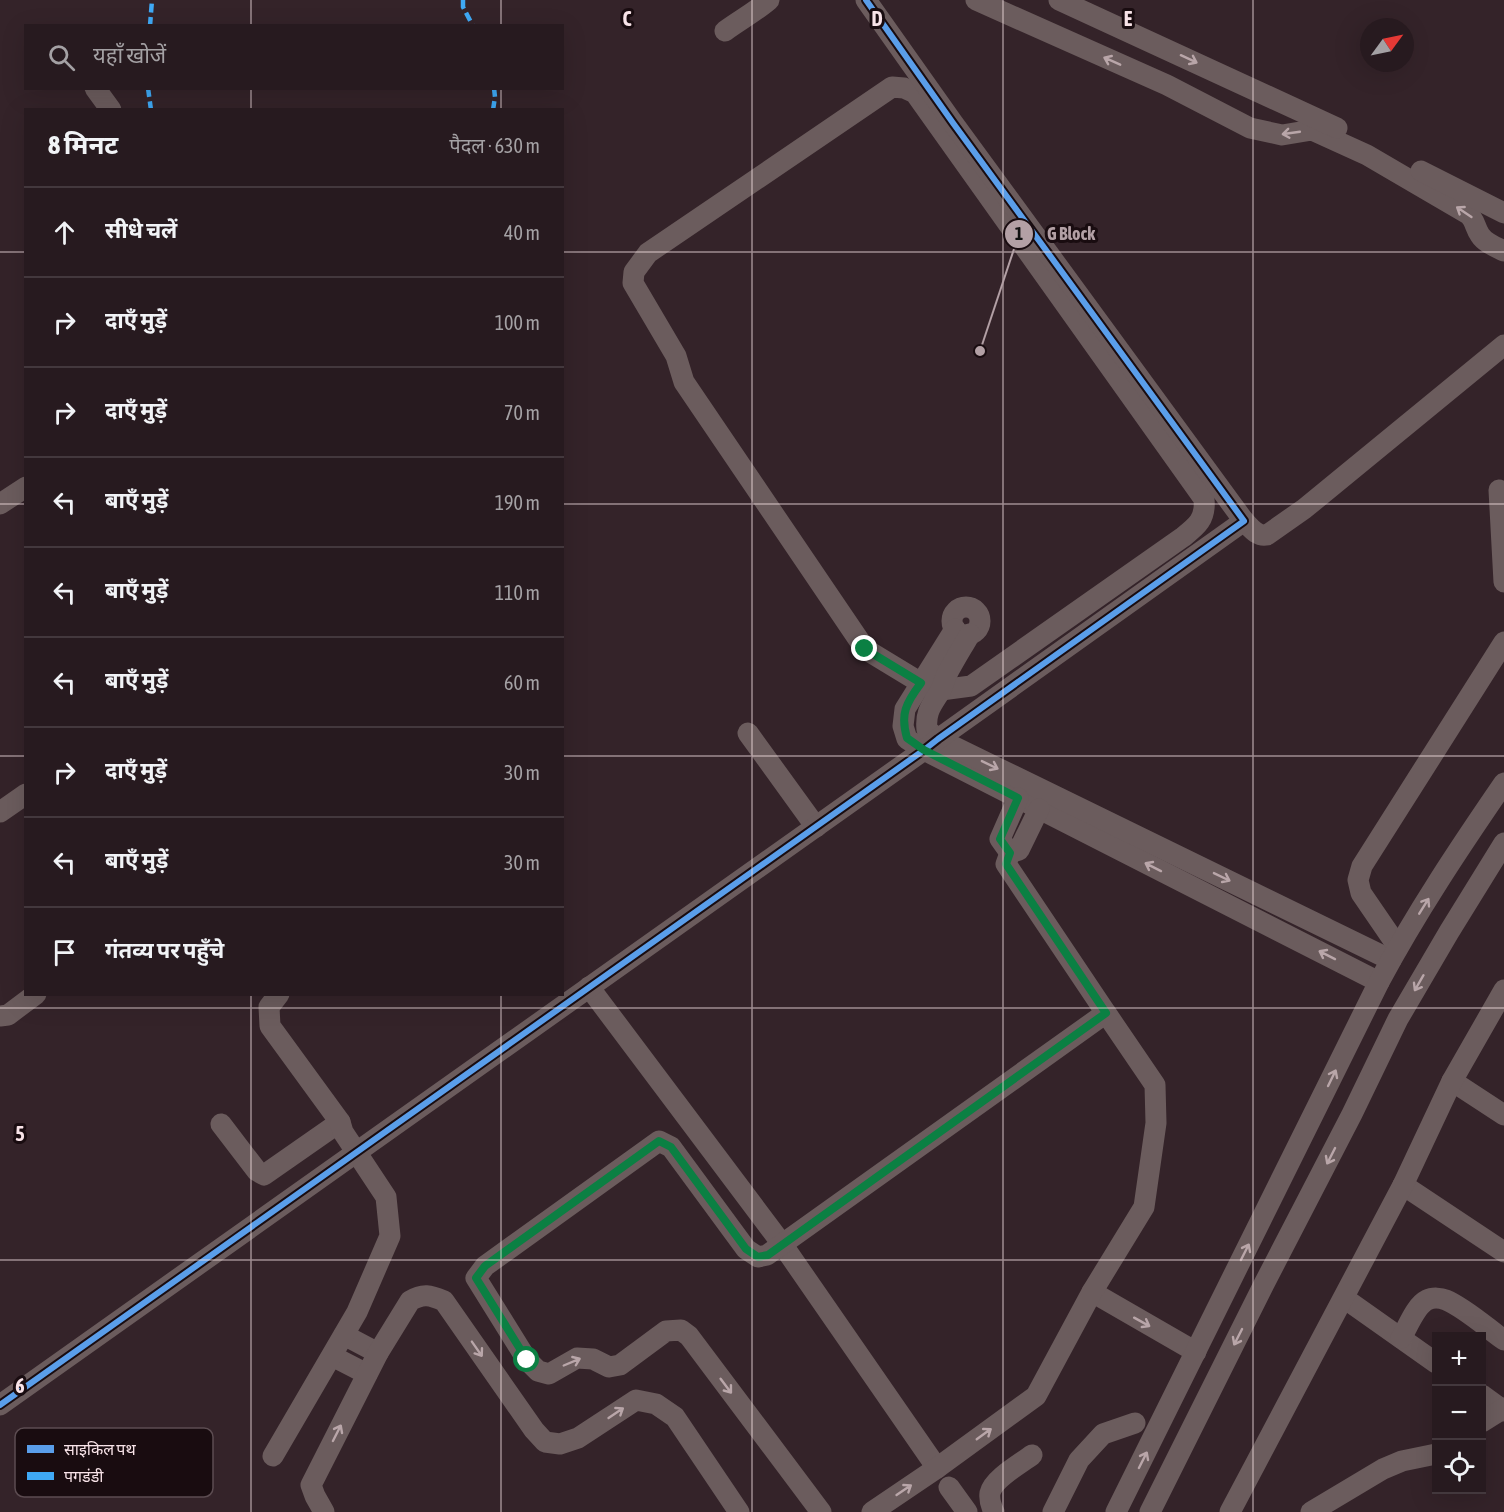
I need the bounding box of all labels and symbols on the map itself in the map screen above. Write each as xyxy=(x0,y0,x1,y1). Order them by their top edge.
text: C xyxy=(623,7,632,30)
text: D xyxy=(871,7,883,30)
text: E xyxy=(1124,7,1133,30)
north arrow xyxy=(1360,18,1414,72)
one-way arrow xyxy=(1104,54,1122,66)
one-way arrow xyxy=(1179,54,1197,66)
one-way arrow xyxy=(1281,127,1301,138)
one-way arrow xyxy=(1457,206,1473,218)
callout: G Block xyxy=(1004,216,1107,252)
text: 1 xyxy=(1015,223,1023,244)
text: G Block xyxy=(1047,223,1096,244)
route end xyxy=(851,635,877,661)
one-way arrow xyxy=(981,759,999,771)
one-way arrow xyxy=(1145,861,1163,872)
one-way arrow xyxy=(1213,872,1231,884)
one-way arrow xyxy=(1418,898,1430,915)
one-way arrow xyxy=(1319,949,1336,961)
one-way arrow xyxy=(1413,974,1425,991)
one-way arrow xyxy=(1327,1069,1338,1087)
text: 5 xyxy=(15,1122,25,1145)
one-way arrow xyxy=(1324,1147,1336,1165)
one-way arrow xyxy=(1239,1243,1251,1261)
one-way arrow xyxy=(1133,1316,1150,1328)
one-way arrow xyxy=(1232,1327,1243,1345)
one-way arrow xyxy=(471,1340,483,1356)
route start xyxy=(513,1346,539,1372)
one-way arrow xyxy=(563,1356,581,1367)
text: 6 xyxy=(15,1374,25,1397)
one-way arrow xyxy=(720,1377,733,1393)
one-way arrow xyxy=(608,1407,624,1419)
one-way arrow xyxy=(332,1424,344,1442)
legend xyxy=(15,1428,213,1497)
one-way arrow xyxy=(975,1428,991,1440)
text: साइकिल पथ xyxy=(64,1440,136,1458)
one-way arrow xyxy=(1137,1451,1149,1469)
text: पगडंडी xyxy=(64,1467,104,1485)
one-way arrow xyxy=(895,1484,912,1496)

